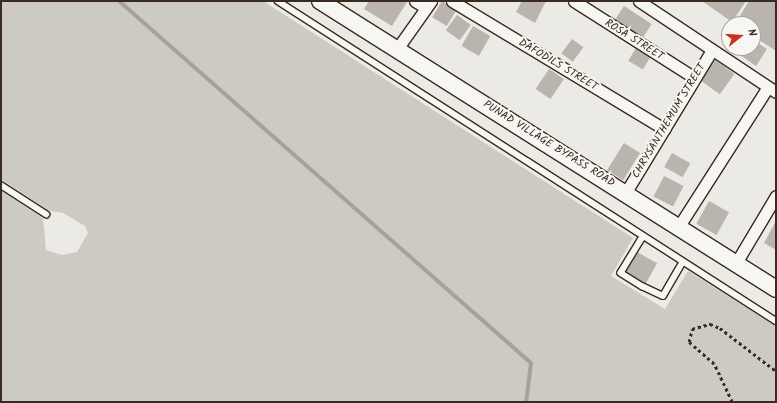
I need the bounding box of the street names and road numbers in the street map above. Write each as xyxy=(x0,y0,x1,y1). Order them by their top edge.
street label: ROSA STREET xyxy=(602,17,666,63)
street label: DAFODILS STREET xyxy=(516,36,600,94)
street label: CHRYSANTHEMUM STREET xyxy=(629,61,709,181)
street label: PUNAD VILLAGE BYPASS ROAD xyxy=(481,98,617,190)

